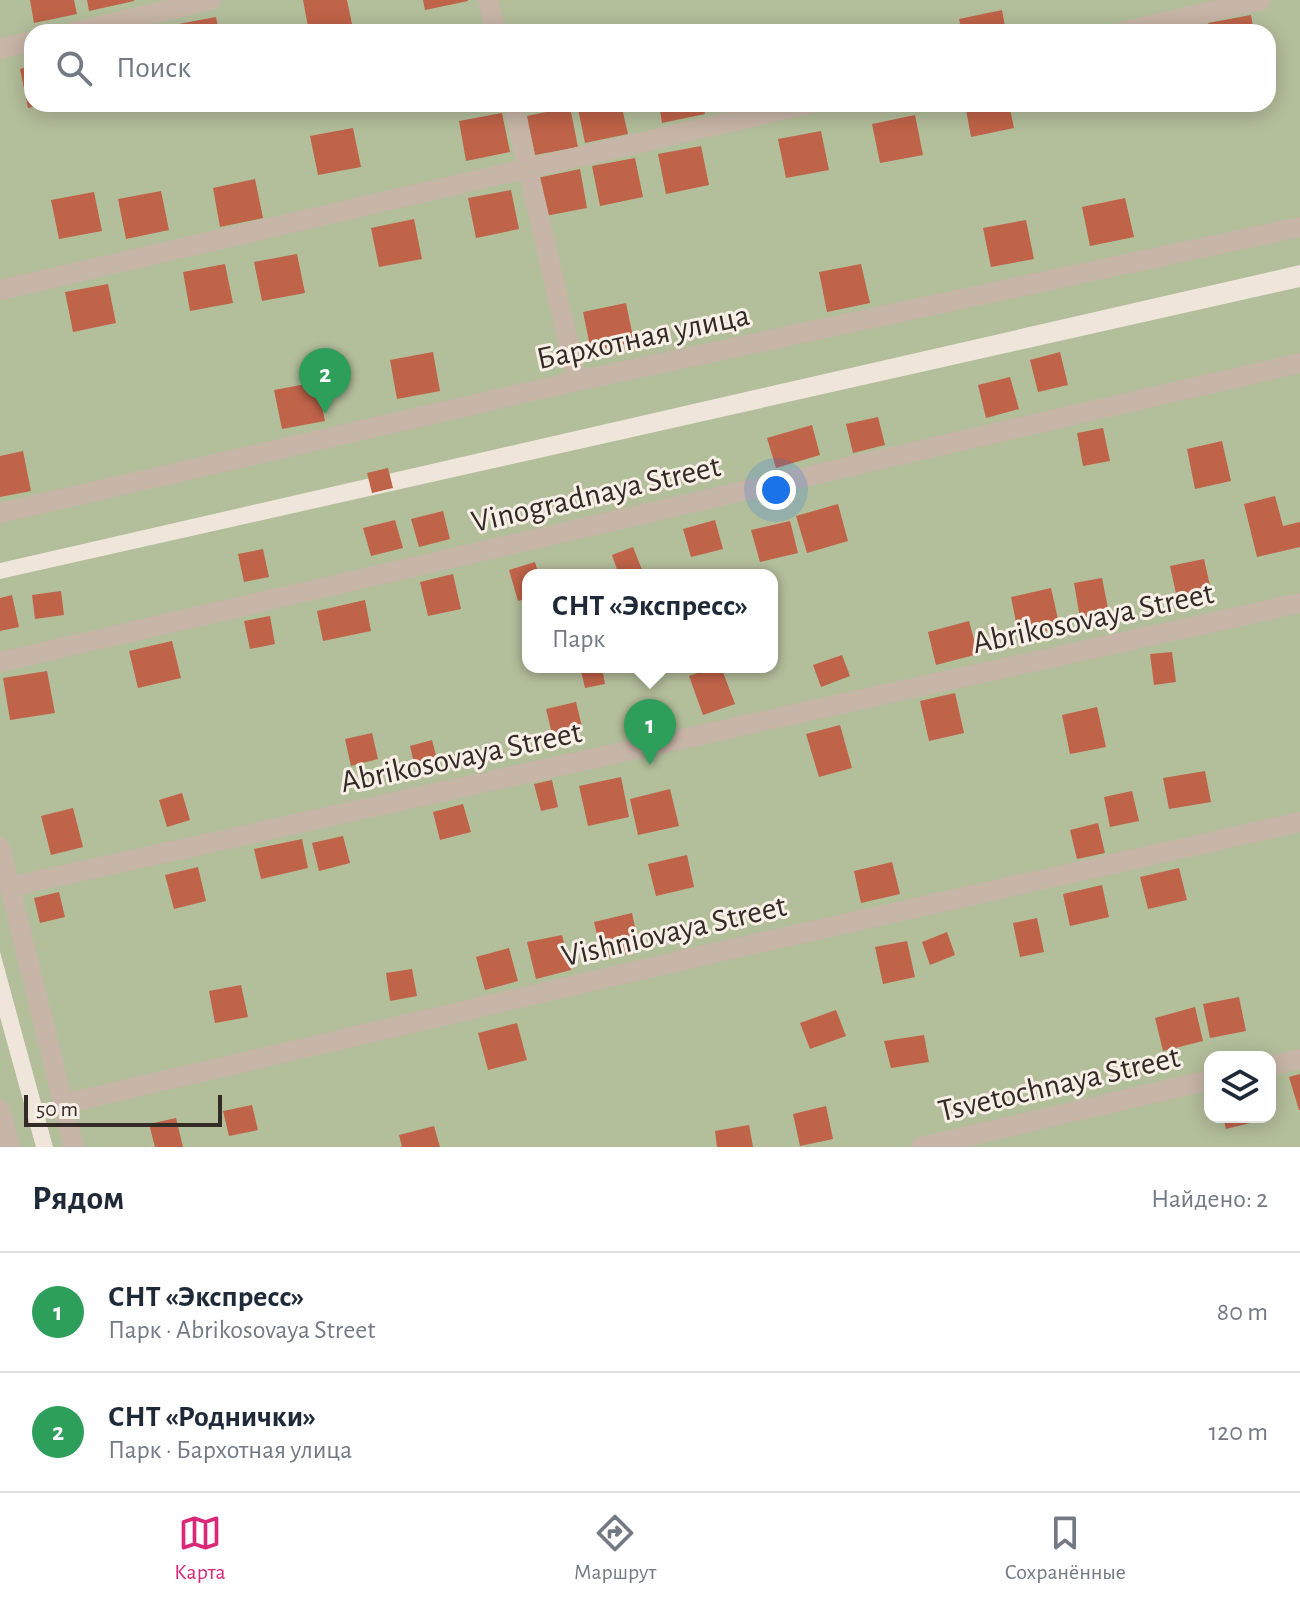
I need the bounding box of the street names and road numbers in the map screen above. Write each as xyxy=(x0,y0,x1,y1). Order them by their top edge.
street label: Бархотная улица xyxy=(534,299,752,375)
street label: Vinogradnaya Street xyxy=(468,450,724,538)
street label: Abrikosovaya Street xyxy=(970,577,1216,659)
street label: Abrikosovaya Street xyxy=(338,716,584,798)
street label: Vishniovaya Street xyxy=(559,890,789,972)
street label: Tsvetochnaya Street xyxy=(935,1041,1183,1127)

